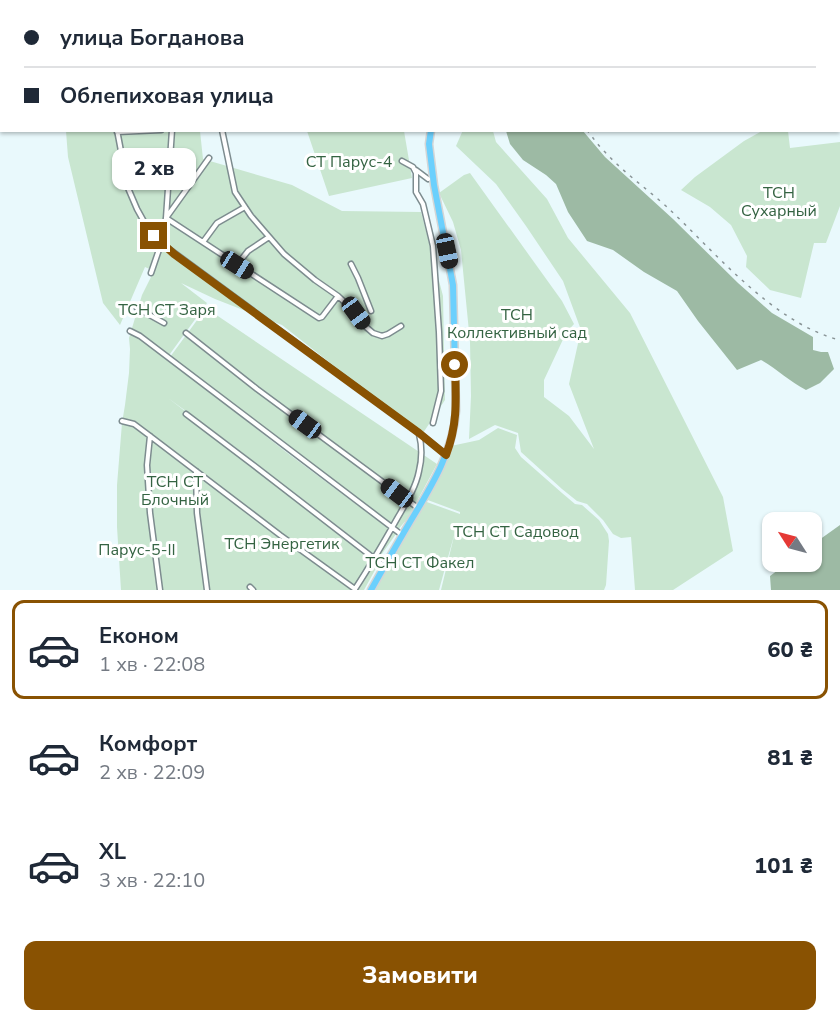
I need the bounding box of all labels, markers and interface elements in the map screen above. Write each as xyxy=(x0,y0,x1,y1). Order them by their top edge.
text: улица Богданова xyxy=(60,23,245,53)
text: Облепиховая улица xyxy=(60,81,274,111)
callout: 2 хв xyxy=(112,149,196,191)
park label: СТ Парус-4 xyxy=(306,151,393,173)
text: 2 хв xyxy=(134,155,174,182)
park label: ТСН Сухарный xyxy=(741,182,817,222)
route end xyxy=(140,222,167,249)
car xyxy=(434,232,460,270)
car xyxy=(217,248,257,282)
car xyxy=(338,293,374,333)
park label: ТСН СТ Заря xyxy=(118,299,216,321)
park label: ТСН Коллективный сад xyxy=(447,304,587,344)
route start xyxy=(441,351,468,378)
car xyxy=(285,406,325,442)
park label: ТСН СТ Блочный xyxy=(141,471,209,511)
car xyxy=(377,475,417,511)
north arrow xyxy=(762,512,822,572)
map controls xyxy=(762,512,822,572)
park label: ТСН СТ Садовод xyxy=(453,521,579,543)
park label: ТСН Энергетик xyxy=(225,533,340,555)
park label: Парус-5-II xyxy=(98,539,176,561)
park label: ТСН СТ Факел xyxy=(366,552,474,574)
text: Економ xyxy=(99,621,179,651)
icon: car xyxy=(27,623,81,677)
text: 60 ₴ xyxy=(767,635,813,665)
text: 1 хв · 22:08 xyxy=(99,651,205,678)
text: Комфорт xyxy=(99,729,197,759)
icon: car xyxy=(27,731,81,785)
text: 81 ₴ xyxy=(767,743,813,773)
text: 2 хв · 22:09 xyxy=(99,759,205,786)
text: XL xyxy=(99,837,126,867)
icon: car xyxy=(27,839,81,893)
text: 101 ₴ xyxy=(754,851,813,881)
text: 3 хв · 22:10 xyxy=(99,867,205,894)
button: Замовити xyxy=(24,941,816,1010)

